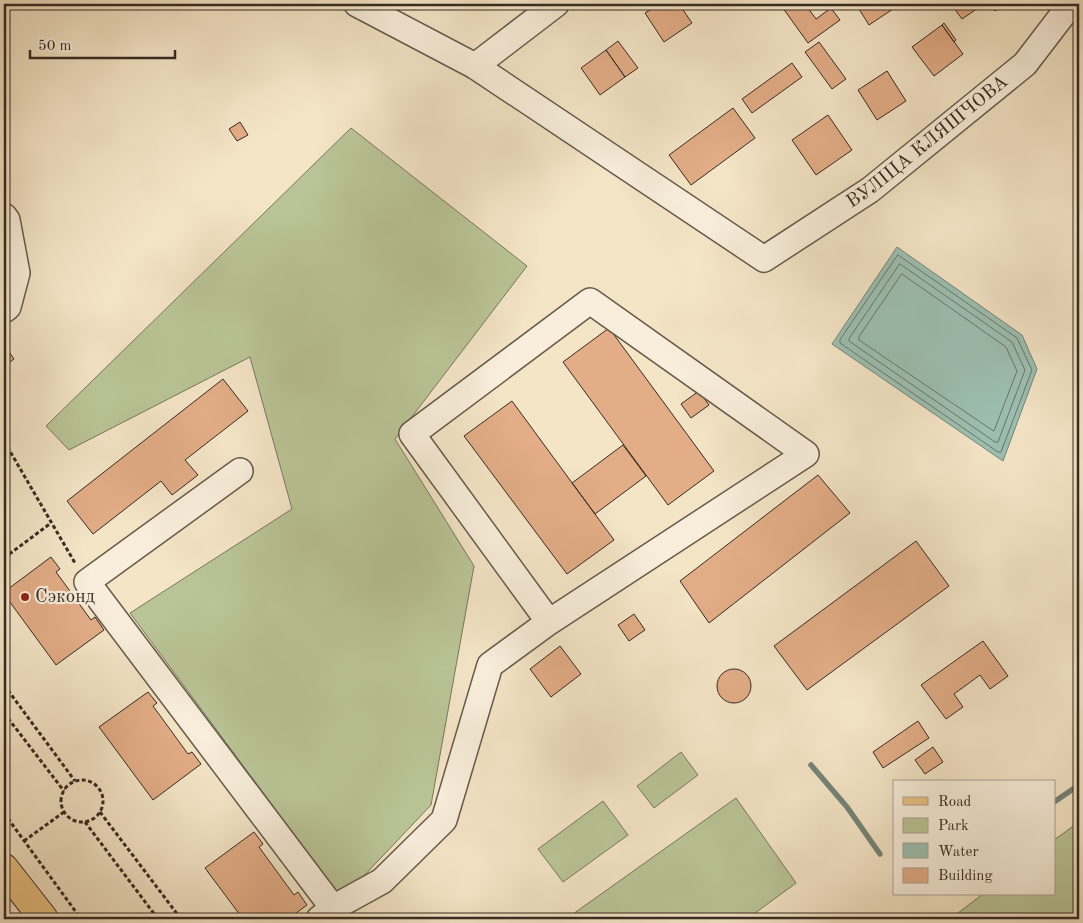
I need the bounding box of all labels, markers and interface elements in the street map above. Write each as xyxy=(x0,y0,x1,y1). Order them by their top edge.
scale bar xyxy=(30,28,175,60)
text: 50 m xyxy=(38,39,72,54)
street label: ВУЛІЦА КЛЯШЧОВА xyxy=(843,72,1012,212)
place label: Сэконд xyxy=(35,588,96,607)
marker: Сэконд xyxy=(19,591,31,603)
legend xyxy=(893,780,1056,896)
text: Road xyxy=(938,795,972,810)
text: Park xyxy=(938,819,969,834)
text: Water xyxy=(938,845,979,860)
text: Building xyxy=(938,869,993,884)

